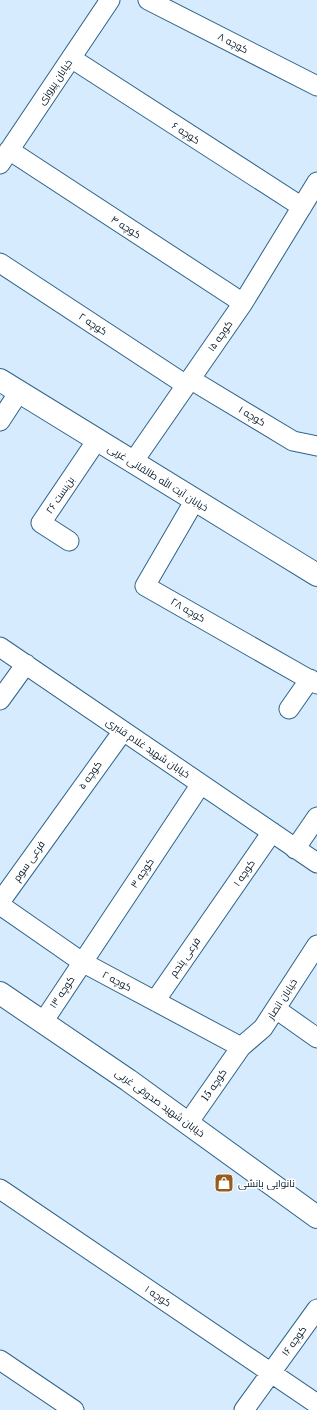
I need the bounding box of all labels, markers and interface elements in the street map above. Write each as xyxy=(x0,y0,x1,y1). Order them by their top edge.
street label: کوچه ۸ xyxy=(216,30,250,56)
street label: خیابان پیروزی xyxy=(35,57,75,107)
street label: کوچه ۶ xyxy=(169,119,203,147)
street label: کوچه ۴ xyxy=(109,213,143,241)
street label: کوچه ۲ xyxy=(76,310,110,338)
street label: کوچه ۱۵ xyxy=(205,318,235,354)
street label: کوچه ۱ xyxy=(236,403,268,429)
street label: خیابان آیت الله طالقانی غربی xyxy=(105,441,211,514)
street label: بن‌بست ۲۶ xyxy=(43,474,77,516)
street label: کوچه ۲۸ xyxy=(168,595,208,625)
street label: خیابان شهید غلام قنبری xyxy=(103,715,192,782)
street label: کوچه ۵ xyxy=(75,758,105,792)
street label: فرعی سوم xyxy=(10,838,49,885)
street label: کوچه ۳ xyxy=(127,856,157,890)
street label: کوچه ۱ xyxy=(230,857,258,889)
street label: فرعی پنجم xyxy=(167,935,204,980)
street label: کوچه ۲ xyxy=(100,968,134,994)
street label: کوچه ۱۳ xyxy=(47,973,77,1011)
street label: خیابان انصار xyxy=(263,976,300,1023)
street label: خیابان شهید صدوقی غربی xyxy=(113,1066,207,1140)
street label: کوچه 15 xyxy=(198,1066,230,1104)
shop icon: نانوایی بانشی xyxy=(213,1172,235,1194)
place label: نانوایی بانشی xyxy=(238,1177,295,1190)
street label: کوچه ۱ xyxy=(142,1282,174,1310)
street label: کوچه ۱۶ xyxy=(279,1323,309,1359)

